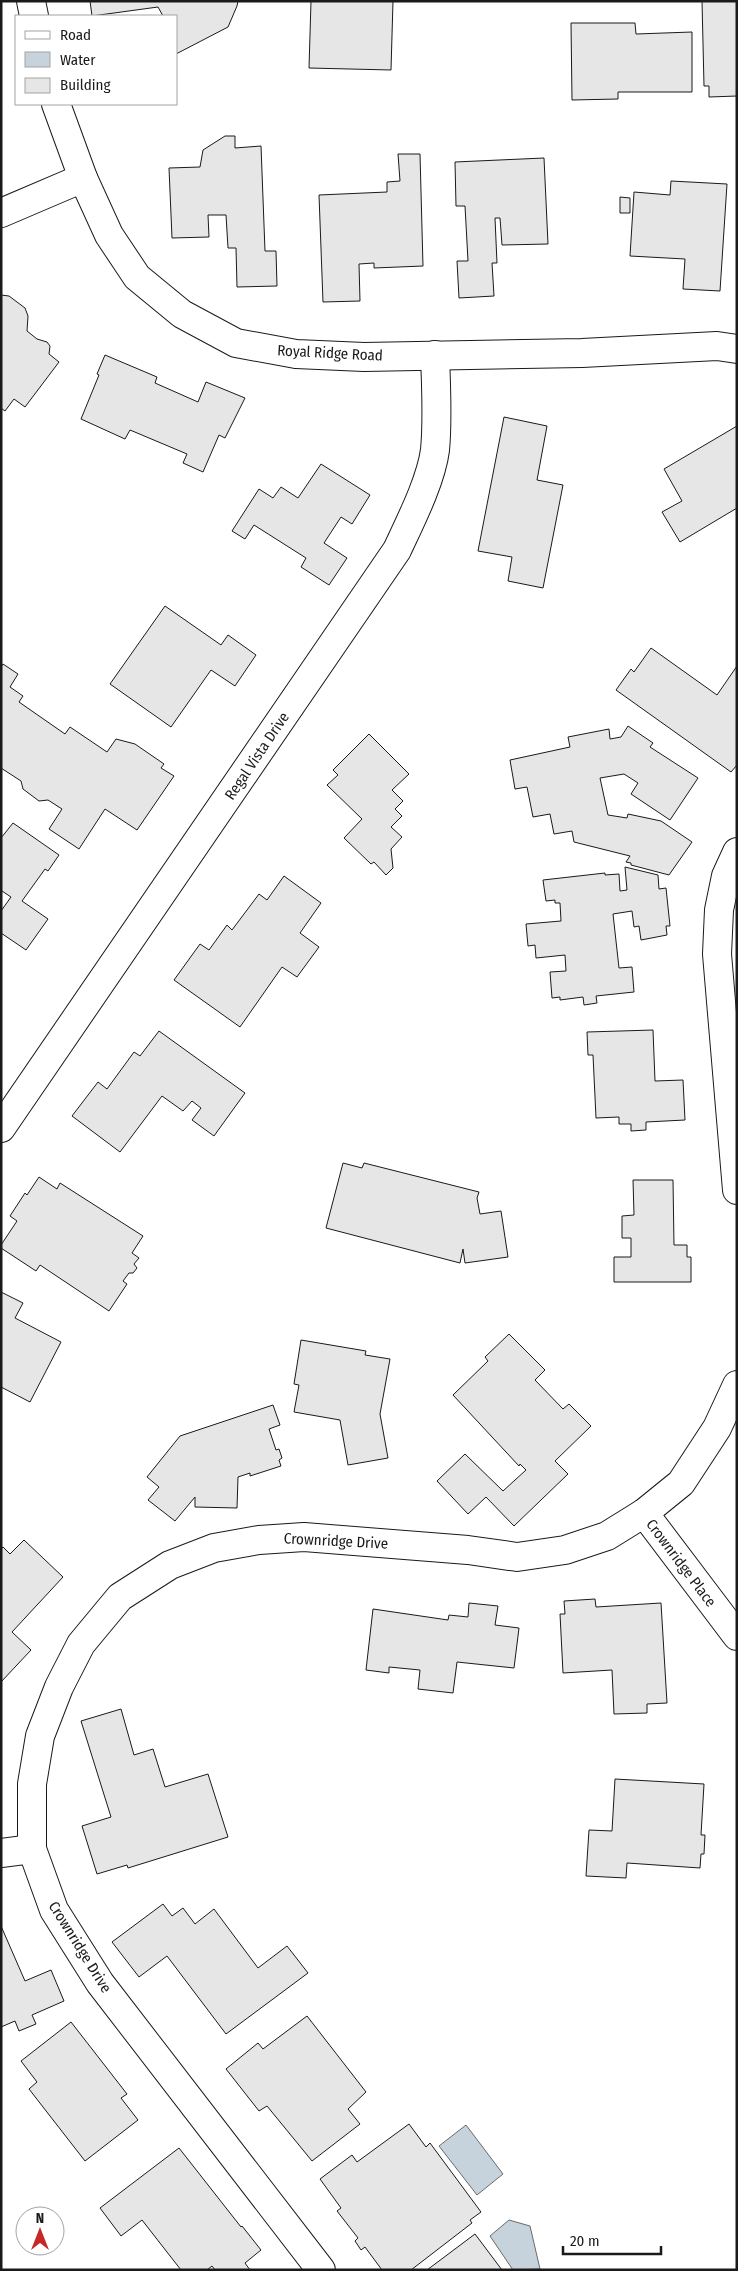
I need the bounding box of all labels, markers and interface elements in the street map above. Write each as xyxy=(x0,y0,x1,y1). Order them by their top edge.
legend xyxy=(15,15,178,105)
text: Road xyxy=(60,26,91,44)
text: Water xyxy=(60,51,96,69)
text: Building xyxy=(60,76,111,94)
street label: Royal Ridge Road xyxy=(277,341,383,365)
street label: Regal Vista Drive xyxy=(221,709,293,803)
street label: Crownridge Place xyxy=(642,1516,720,1610)
street label: Crownridge Drive xyxy=(283,1529,389,1553)
street label: Crownridge Drive xyxy=(45,1898,115,1996)
north arrow xyxy=(15,2206,65,2256)
text: N xyxy=(36,2210,44,2227)
scale bar xyxy=(563,2224,660,2256)
text: 20 m xyxy=(570,2232,600,2250)

